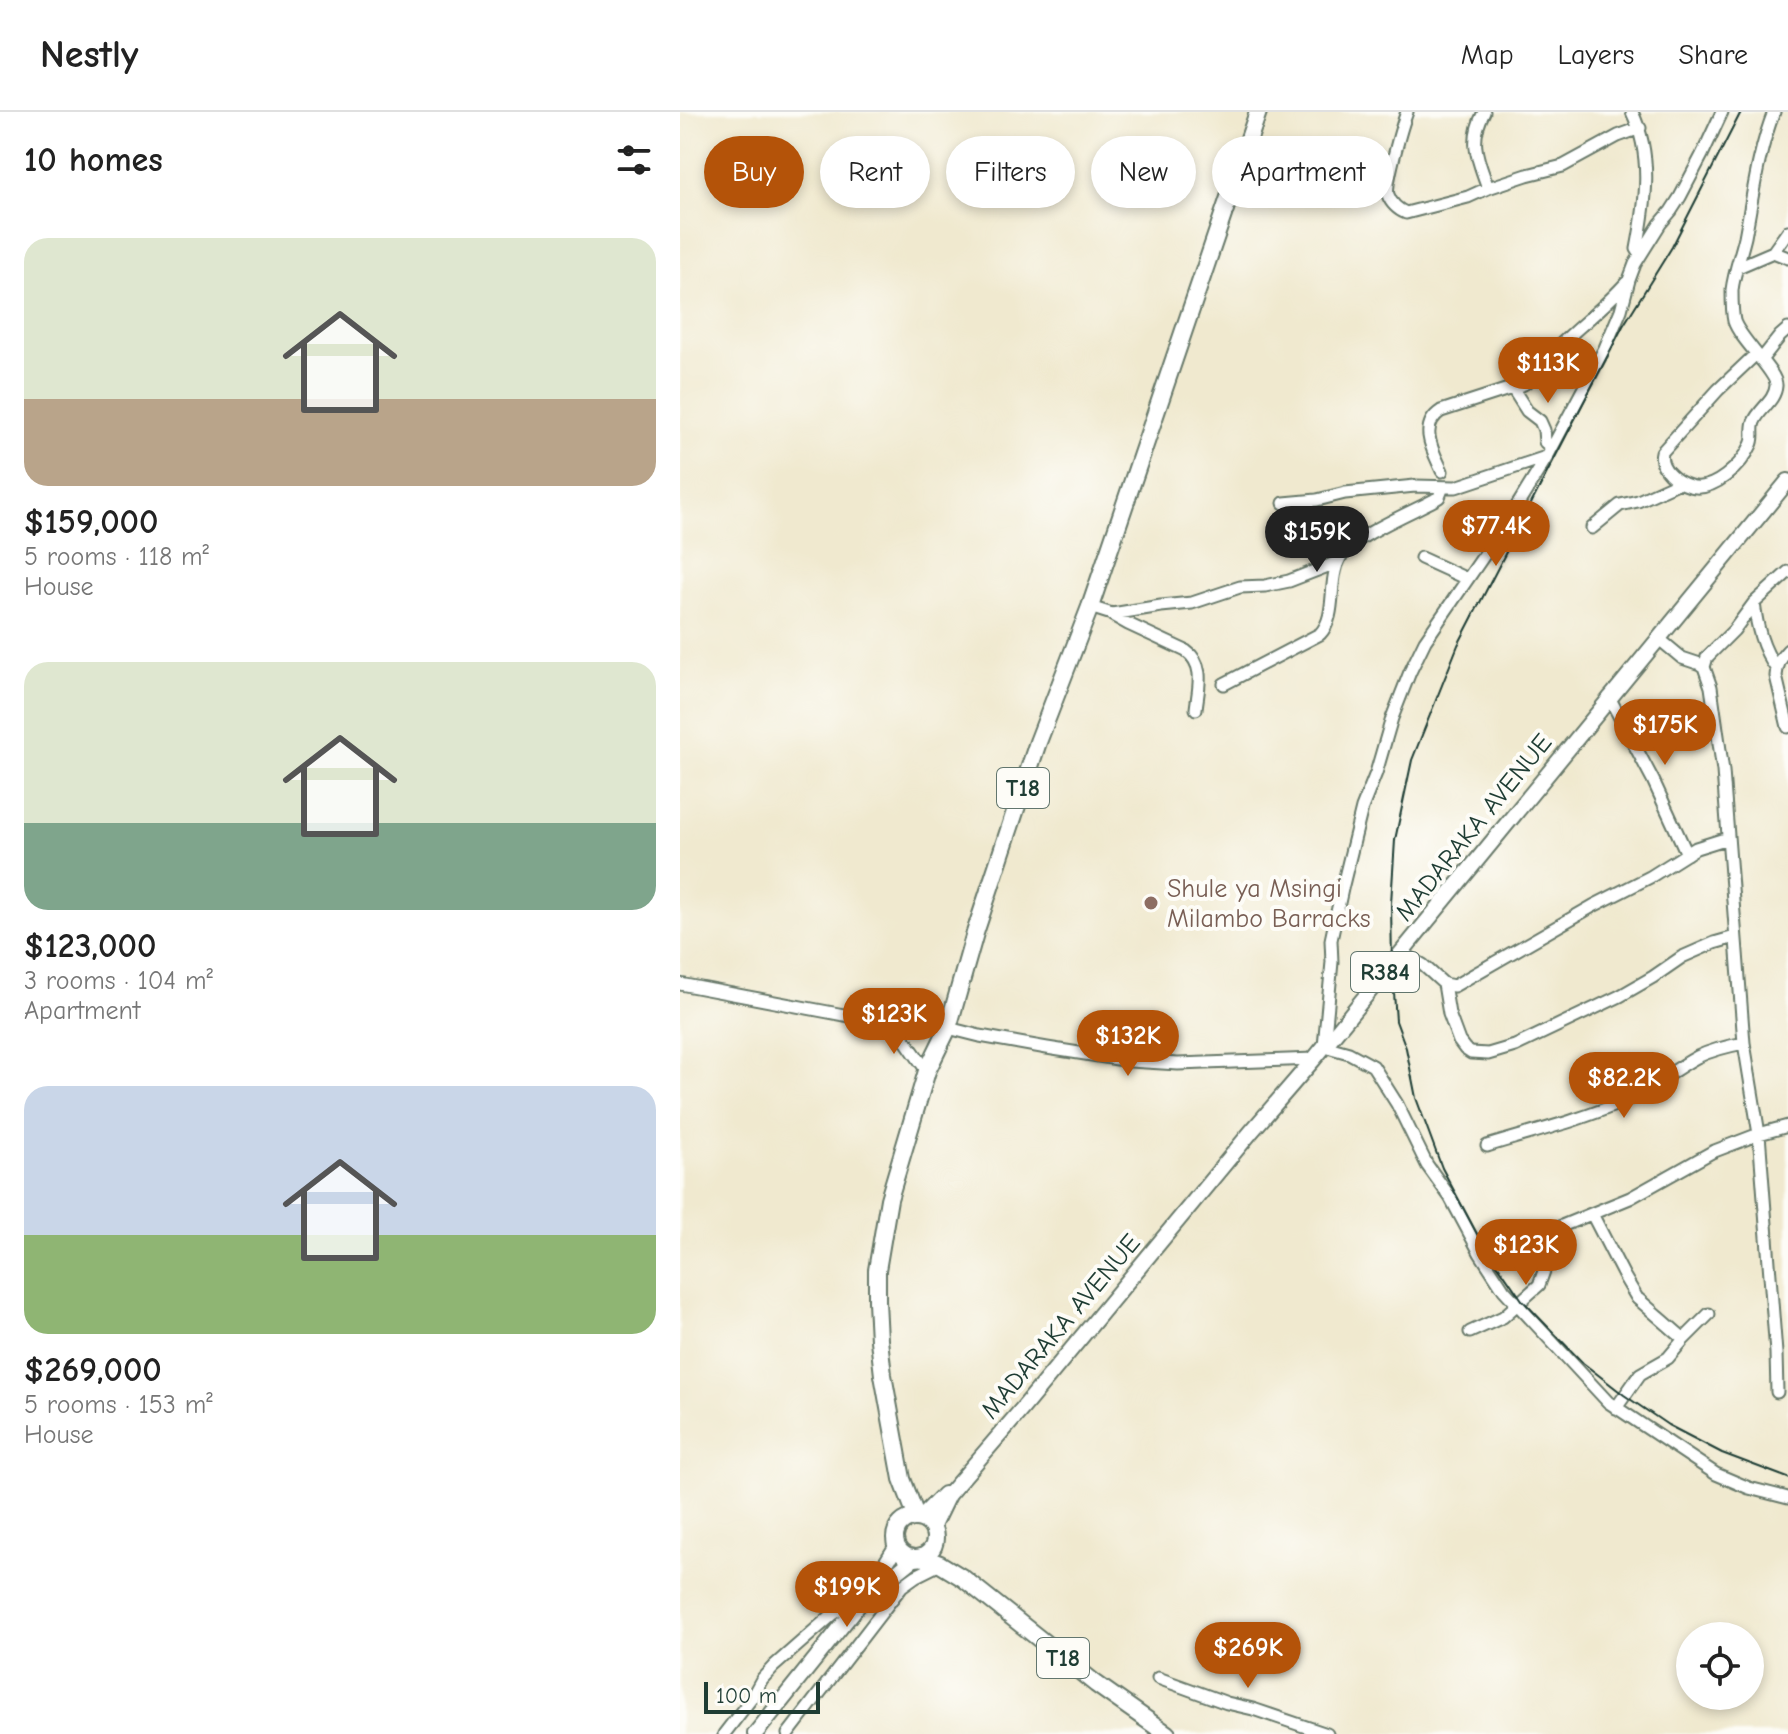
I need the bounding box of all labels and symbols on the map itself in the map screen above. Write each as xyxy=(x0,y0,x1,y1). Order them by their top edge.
pin: $113K xyxy=(1492,337,1604,405)
pin: $77.4K xyxy=(1431,500,1561,568)
pin: $159K xyxy=(1261,506,1373,574)
pin: $175K xyxy=(1609,699,1721,767)
street label: MADARAKA AVENUE xyxy=(1389,728,1558,927)
road number: T18 xyxy=(997,768,1049,808)
place label: Shule ya Msingi Milambo Barracks xyxy=(1167,874,1371,934)
marker: Shule ya Msingi Milambo Barracks xyxy=(1142,894,1160,912)
road number: R384 xyxy=(1351,952,1419,992)
pin: $123K xyxy=(838,988,950,1056)
pin: $132K xyxy=(1072,1010,1184,1078)
pin: $82.2K xyxy=(1559,1052,1689,1120)
pin: $123K xyxy=(1470,1219,1582,1287)
street label: MADARAKA AVENUE xyxy=(975,1228,1147,1425)
pin: $199K xyxy=(791,1561,903,1629)
pin: $269K xyxy=(1192,1622,1304,1690)
road number: T18 xyxy=(1037,1638,1089,1678)
scale bar xyxy=(704,1678,820,1714)

